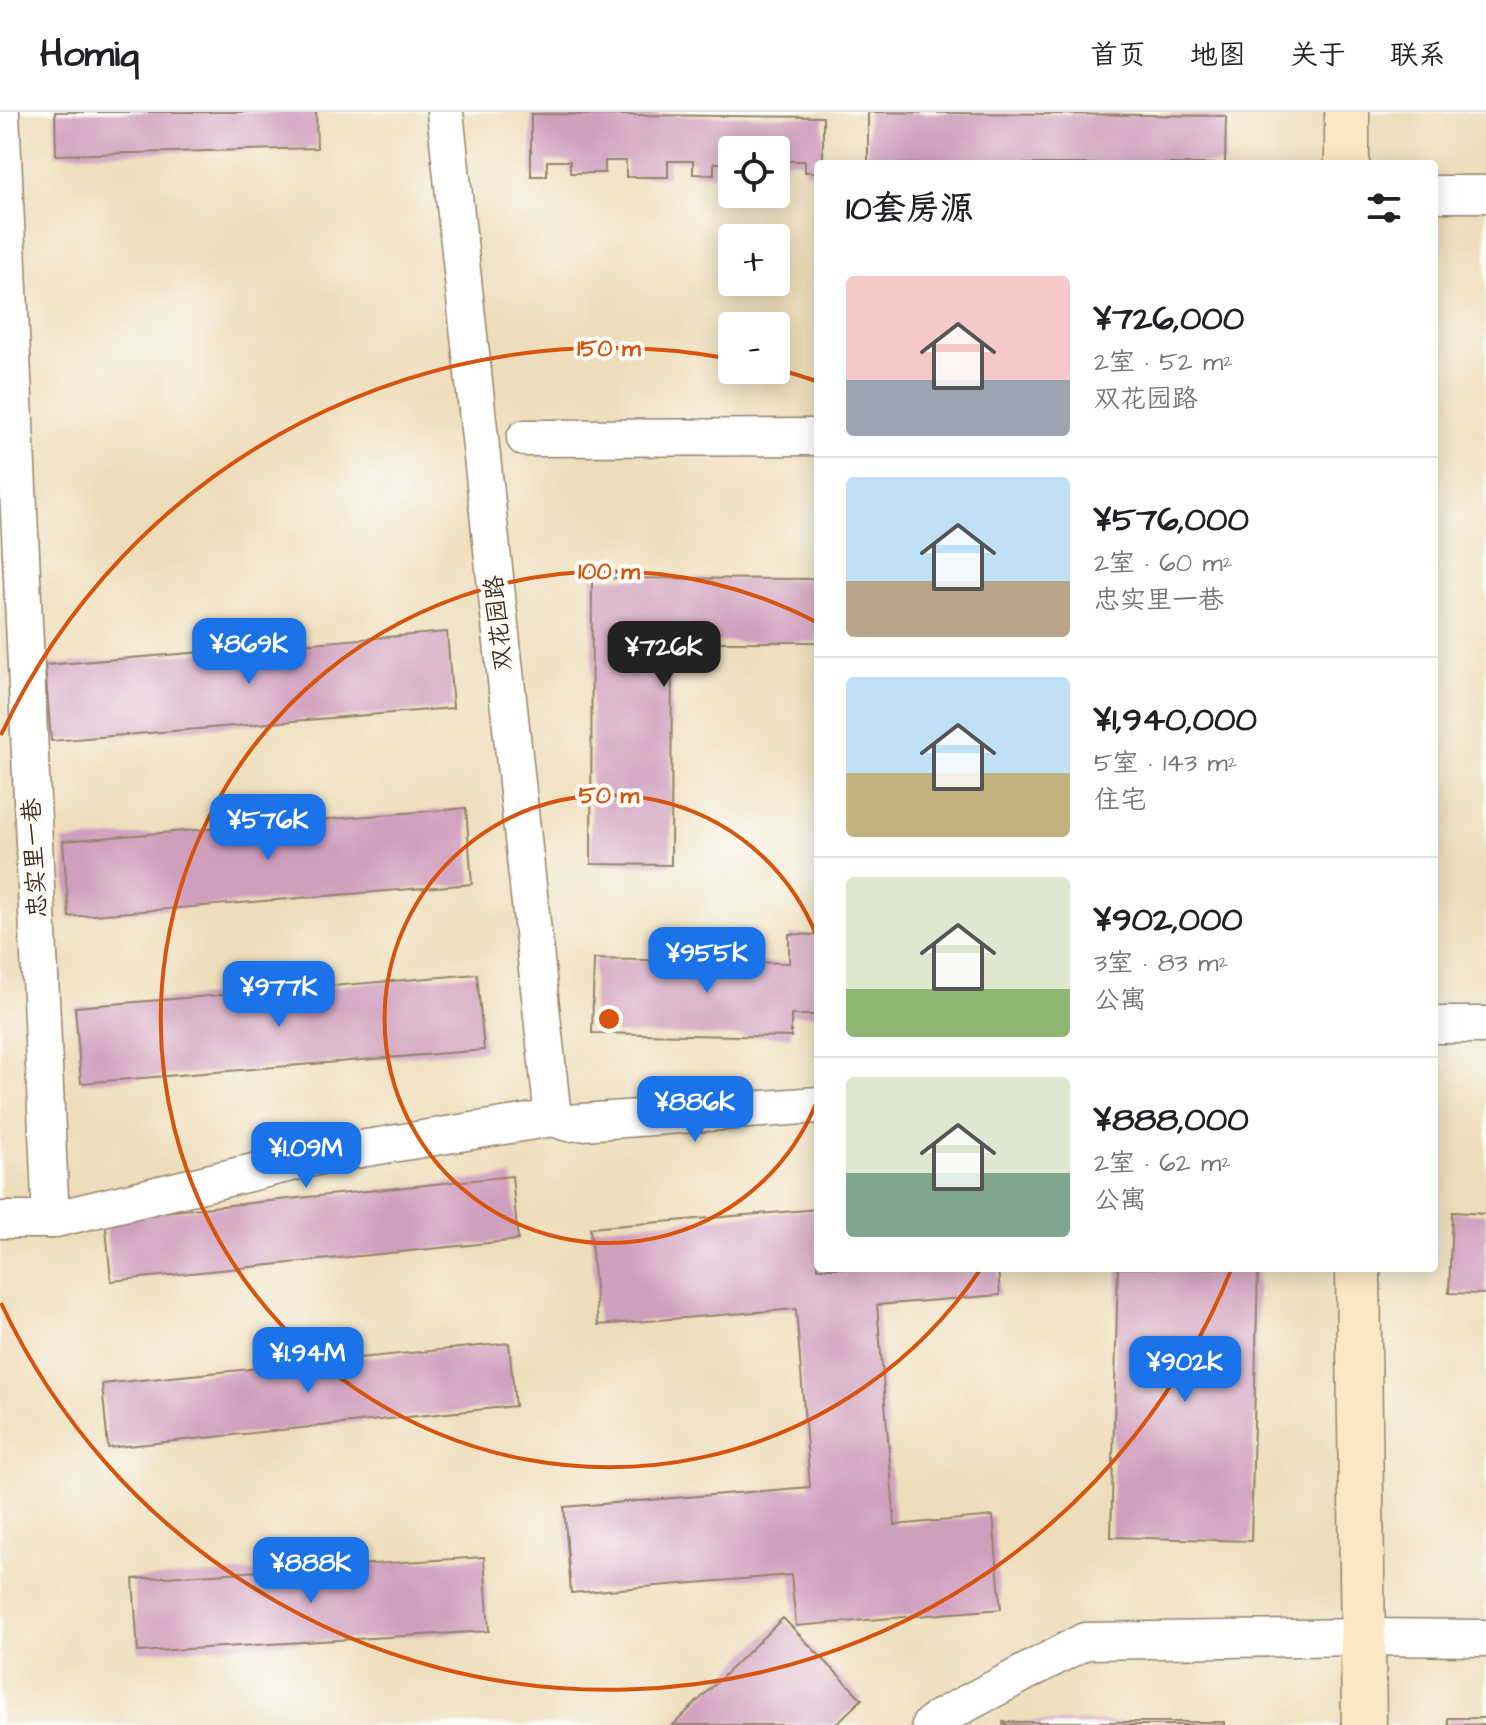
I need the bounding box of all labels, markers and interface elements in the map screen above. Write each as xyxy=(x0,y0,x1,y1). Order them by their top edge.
text: Homiq xyxy=(40,29,139,81)
text: 首页 xyxy=(1090,36,1146,75)
text: 地图 xyxy=(1190,36,1246,75)
text: 关于 xyxy=(1290,36,1346,75)
text: 联系 xyxy=(1390,36,1446,75)
map controls xyxy=(718,136,790,384)
button: locate xyxy=(718,136,790,208)
text: 10套房源 xyxy=(846,185,974,233)
icon: filters xyxy=(1362,186,1406,230)
button: + xyxy=(718,224,790,296)
text: ¥726,000 xyxy=(1094,295,1244,343)
icon: home xyxy=(910,308,1006,404)
button: − xyxy=(718,312,790,384)
text: 150 m xyxy=(577,332,641,366)
text: 2室 · 52 m² xyxy=(1094,344,1233,380)
text: 双花园路 xyxy=(1094,381,1198,417)
text: ¥576,000 xyxy=(1094,496,1249,544)
icon: home xyxy=(910,509,1006,605)
text: 2室 · 60 m² xyxy=(1094,545,1232,581)
text: 100 m xyxy=(578,555,640,589)
street label: 双花园路 xyxy=(477,573,521,673)
text: 忠实里一巷 xyxy=(1094,582,1224,618)
pin: ¥869K xyxy=(193,618,305,686)
pin: ¥726K xyxy=(608,621,720,689)
text: ¥869K xyxy=(210,626,288,662)
text: ¥726K xyxy=(626,629,702,665)
text: ¥1,940,000 xyxy=(1094,696,1257,744)
icon: home xyxy=(910,709,1006,805)
text: 5室 · 143 m² xyxy=(1094,745,1238,781)
text: 50 m xyxy=(579,779,640,813)
text: 住宅 xyxy=(1094,782,1146,818)
pin: ¥576K xyxy=(212,794,324,862)
street label: 忠实里一巷 xyxy=(15,797,55,919)
text: ¥576K xyxy=(228,802,308,838)
text: ¥902,000 xyxy=(1094,896,1243,944)
icon: home xyxy=(910,909,1006,1005)
pin: ¥955K xyxy=(651,927,763,995)
text: ¥955K xyxy=(666,935,748,971)
text: 3室 · 83 m² xyxy=(1094,945,1228,981)
pin: ¥977K xyxy=(223,961,335,1029)
text: ¥977K xyxy=(241,969,317,1005)
text: 公寓 xyxy=(1094,982,1146,1018)
centre of rings xyxy=(595,1005,623,1033)
pin: ¥886K xyxy=(639,1076,751,1144)
text: ¥886K xyxy=(655,1084,735,1120)
text: ¥888,000 xyxy=(1094,1096,1249,1144)
icon: home xyxy=(910,1109,1006,1205)
pin: ¥1.09M xyxy=(241,1122,371,1190)
text: ¥1.09M xyxy=(269,1130,343,1166)
text: 2室 · 62 m² xyxy=(1094,1145,1231,1181)
text: 公寓 xyxy=(1094,1182,1146,1218)
pin: ¥1.94M xyxy=(243,1327,373,1395)
text: ¥1.94M xyxy=(271,1335,345,1371)
pin: ¥902K xyxy=(1129,1336,1241,1404)
text: ¥902K xyxy=(1147,1344,1223,1380)
pin: ¥888K xyxy=(255,1537,367,1605)
text: ¥888K xyxy=(271,1545,351,1581)

